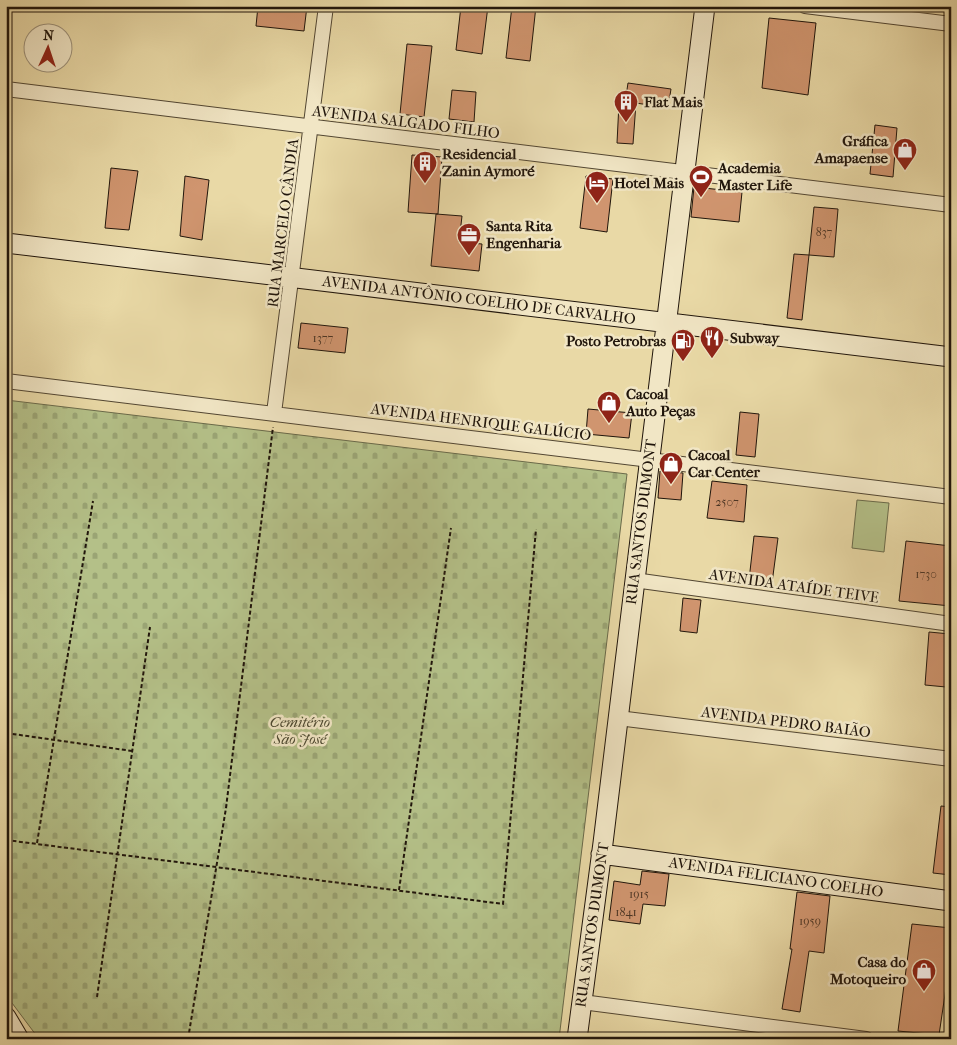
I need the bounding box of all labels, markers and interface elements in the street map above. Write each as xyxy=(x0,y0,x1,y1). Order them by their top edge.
north arrow xyxy=(22,22,72,72)
text: N xyxy=(43,27,55,44)
building icon: Flat Mais xyxy=(613,89,639,123)
place label: Flat Mais xyxy=(643,93,703,111)
street label: AVENIDA SALGADO FILHO xyxy=(310,101,501,142)
place label: Gráfica Amapaense xyxy=(814,132,889,167)
street label: RUA MARCELO CÂNDIA xyxy=(264,137,302,309)
shop icon: Gráfica Amapaense xyxy=(892,137,918,171)
place label: Residencial Zanin Aymoré xyxy=(442,145,535,180)
building icon: Residencial Zanin Aymoré xyxy=(412,150,438,184)
place label: Academia Master Life xyxy=(717,159,793,194)
sports icon: Academia Master Life xyxy=(688,164,714,198)
hotel icon: Hotel Mais xyxy=(584,170,610,204)
place label: Hotel Mais xyxy=(614,174,684,192)
place label: Santa Rita Engenharia xyxy=(486,217,562,252)
office icon: Santa Rita Engenharia xyxy=(456,222,482,256)
house number: 837 xyxy=(816,225,833,239)
street label: AVENIDA ANTÔNIO COELHO DE CARVALHO xyxy=(320,272,637,328)
restaurant icon: Subway xyxy=(699,325,725,359)
fuel station icon: Posto Petrobras xyxy=(670,328,696,362)
place label: Subway xyxy=(730,329,780,347)
house number: 1377 xyxy=(313,331,334,345)
place label: Posto Petrobras xyxy=(566,332,666,350)
place label: Cacoal Auto Peças xyxy=(625,385,696,421)
shop icon: Cacoal Auto Peças xyxy=(596,390,622,424)
street label: AVENIDA HENRIQUE GALÚCIO xyxy=(369,399,592,444)
street label: RUA SANTOS DUMONT xyxy=(622,437,660,606)
place label: Cacoal Car Center xyxy=(688,446,761,481)
shop icon: Cacoal Car Center xyxy=(658,451,684,485)
house number: 2507 xyxy=(715,495,739,509)
street label: AVENIDA ATAÍDE TEIVE xyxy=(707,565,880,607)
house number: 1730 xyxy=(915,567,937,581)
street label: AVENIDA PEDRO BAIÃO xyxy=(699,703,872,741)
park label: Cemitério São José xyxy=(270,713,330,748)
street label: RUA SANTOS DUMONT xyxy=(572,840,613,1009)
street label: AVENIDA FELICIANO COELHO xyxy=(667,853,885,901)
house number: 1915 xyxy=(629,887,649,901)
house number: 1841 xyxy=(615,905,637,919)
house number: 1959 xyxy=(799,914,821,928)
place label: Casa do Motoqueiro xyxy=(829,953,906,988)
shop icon: Casa do Motoqueiro xyxy=(911,958,937,992)

